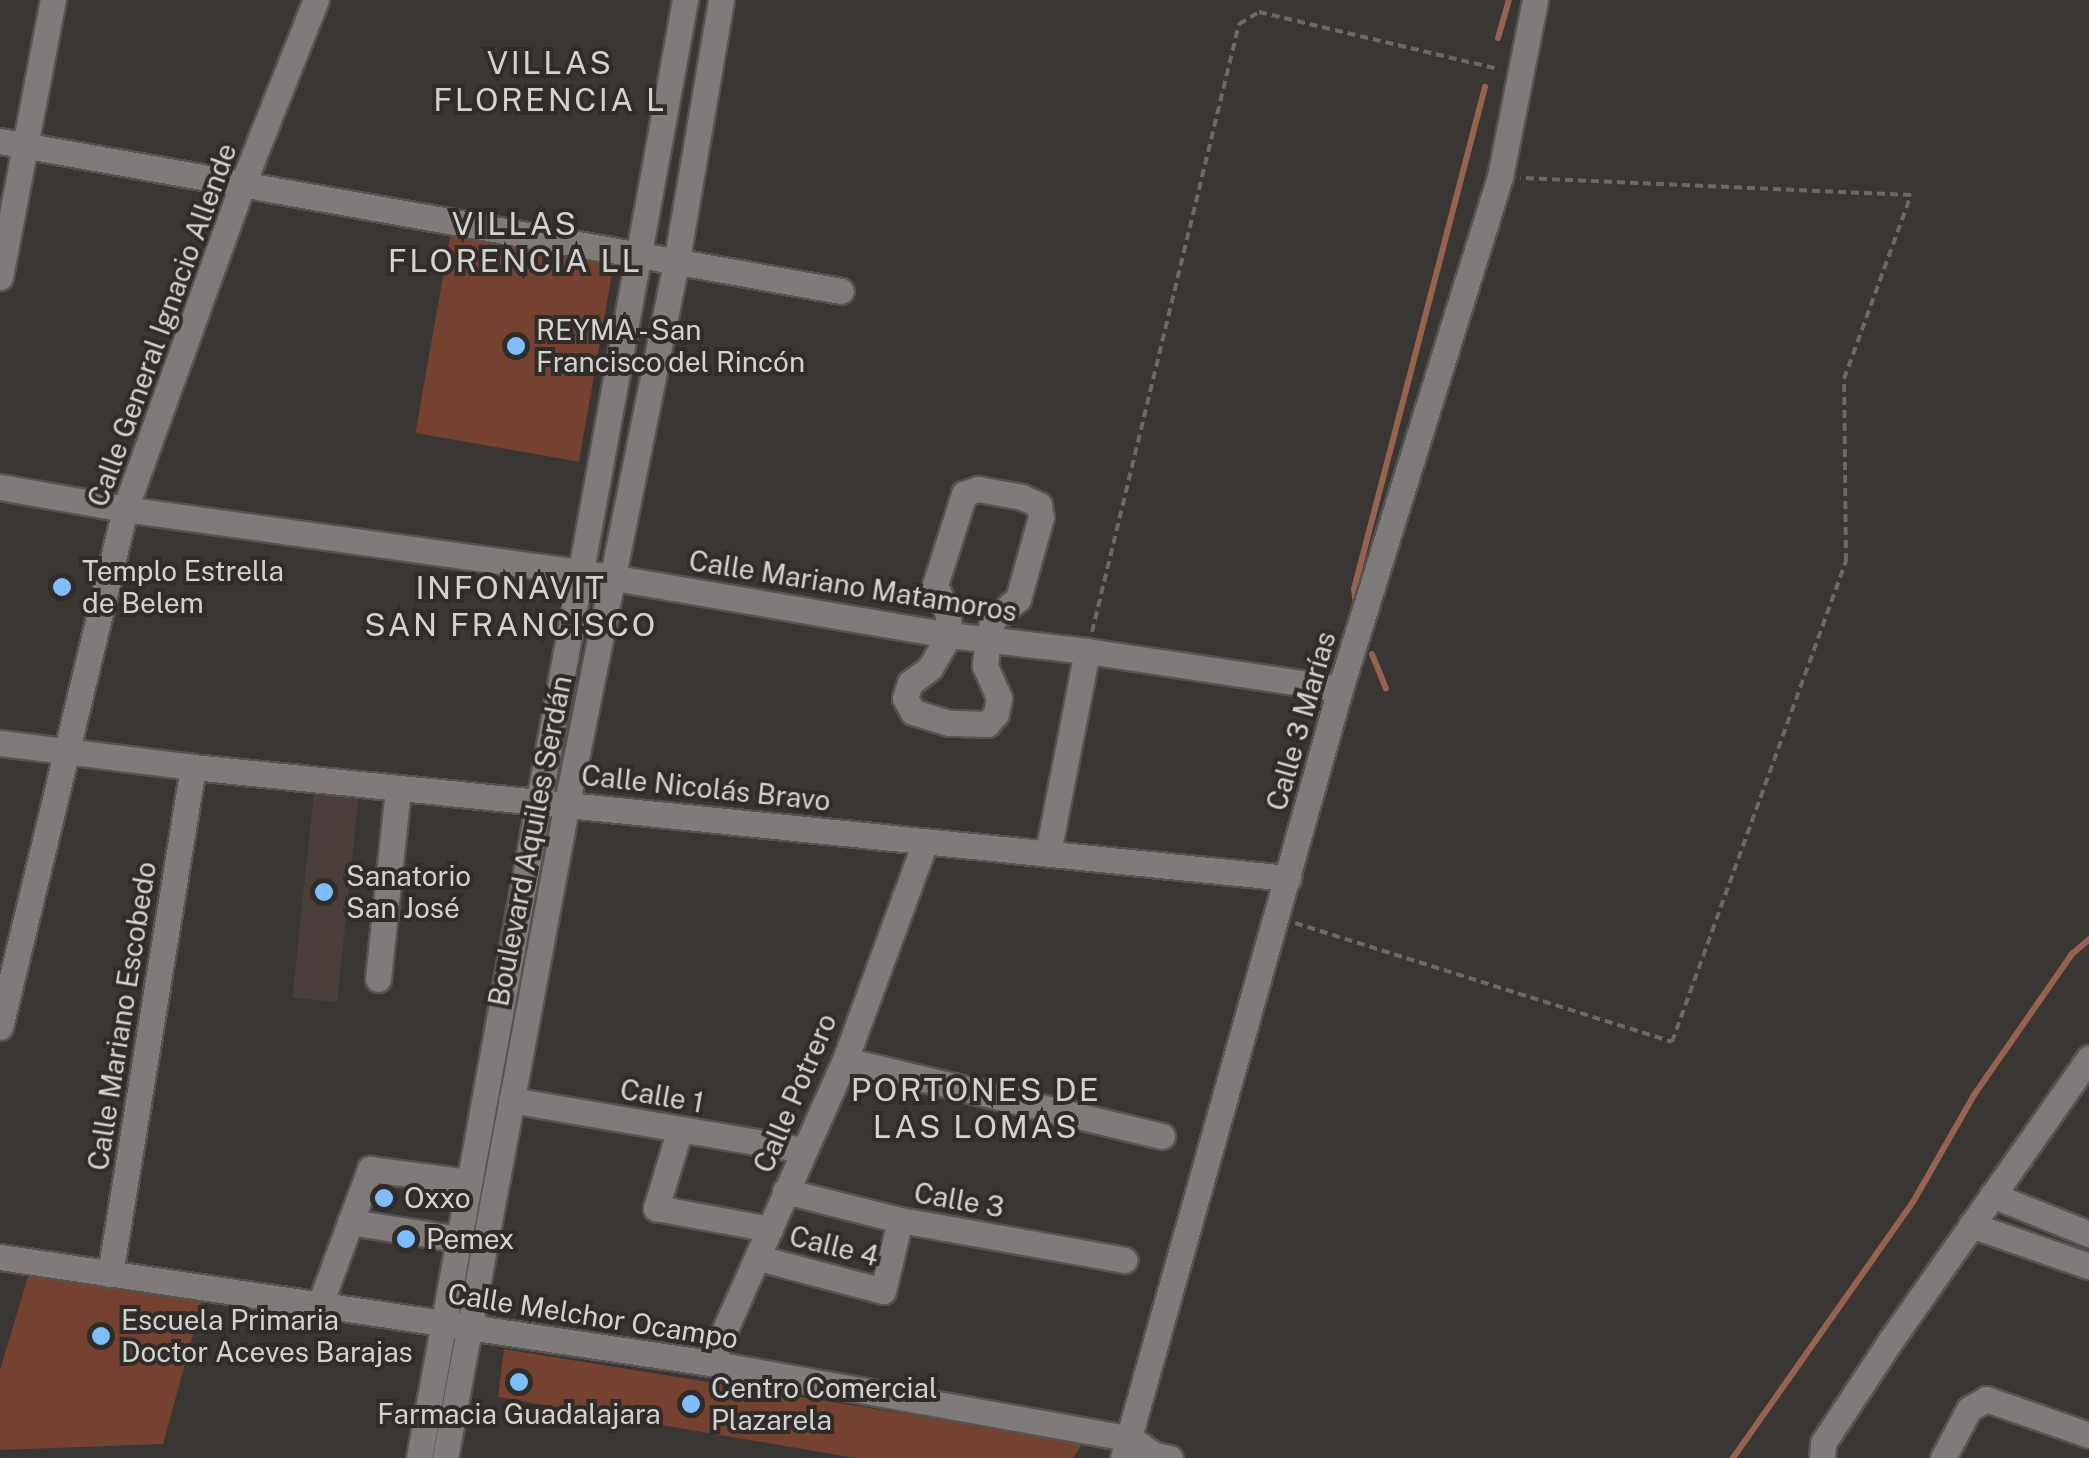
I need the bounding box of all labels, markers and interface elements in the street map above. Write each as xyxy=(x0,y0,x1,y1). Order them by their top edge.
district label: VILLAS FLORENCIA L xyxy=(433,45,667,120)
street label: Calle General Ignacio Allende xyxy=(80,139,244,511)
district label: VILLAS FLORENCIA LL xyxy=(388,206,642,281)
place label: REYMA - San Francisco del Rincón xyxy=(536,313,806,379)
marker: REYMA - San Francisco del Rincón xyxy=(505,335,527,357)
street label: Calle Mariano Matamoros xyxy=(686,543,1020,629)
place label: Templo Estrella de Belem xyxy=(82,554,284,620)
district label: INFONAVIT SAN FRANCISCO xyxy=(364,570,658,645)
marker: Templo Estrella de Belem xyxy=(51,576,73,598)
street label: Calle 3 Marías xyxy=(1259,627,1343,815)
street label: Boulevard Aquiles Serdán xyxy=(481,673,579,1009)
street label: Calle Nicolás Bravo xyxy=(580,758,832,818)
street label: Calle Mariano Escobedo xyxy=(81,859,163,1173)
place label: Sanatorio San José xyxy=(346,859,471,925)
marker: Sanatorio San José xyxy=(311,879,337,905)
street label: Calle Potrero xyxy=(746,1008,844,1178)
street label: Calle 1 xyxy=(617,1072,707,1120)
district label: PORTONES DE LAS LOMAS xyxy=(851,1072,1101,1147)
street label: Calle 3 xyxy=(911,1176,1007,1224)
place label: Oxxo xyxy=(404,1181,471,1215)
marker: Oxxo xyxy=(373,1187,395,1209)
street label: Calle 4 xyxy=(786,1219,882,1273)
place label: Pemex xyxy=(426,1222,514,1256)
marker: Pemex xyxy=(395,1228,417,1250)
street label: Calle Melchor Ocampo xyxy=(445,1276,741,1356)
place label: Escuela Primaria Doctor Aceves Barajas xyxy=(121,1303,413,1369)
marker: Escuela Primaria Doctor Aceves Barajas xyxy=(90,1325,112,1347)
marker: Farmacia Guadalajara xyxy=(508,1371,530,1393)
place label: Centro Comercial Plazarela xyxy=(711,1371,938,1437)
marker: Centro Comercial Plazarela xyxy=(680,1393,702,1415)
place label: Farmacia Guadalajara xyxy=(377,1397,661,1431)

